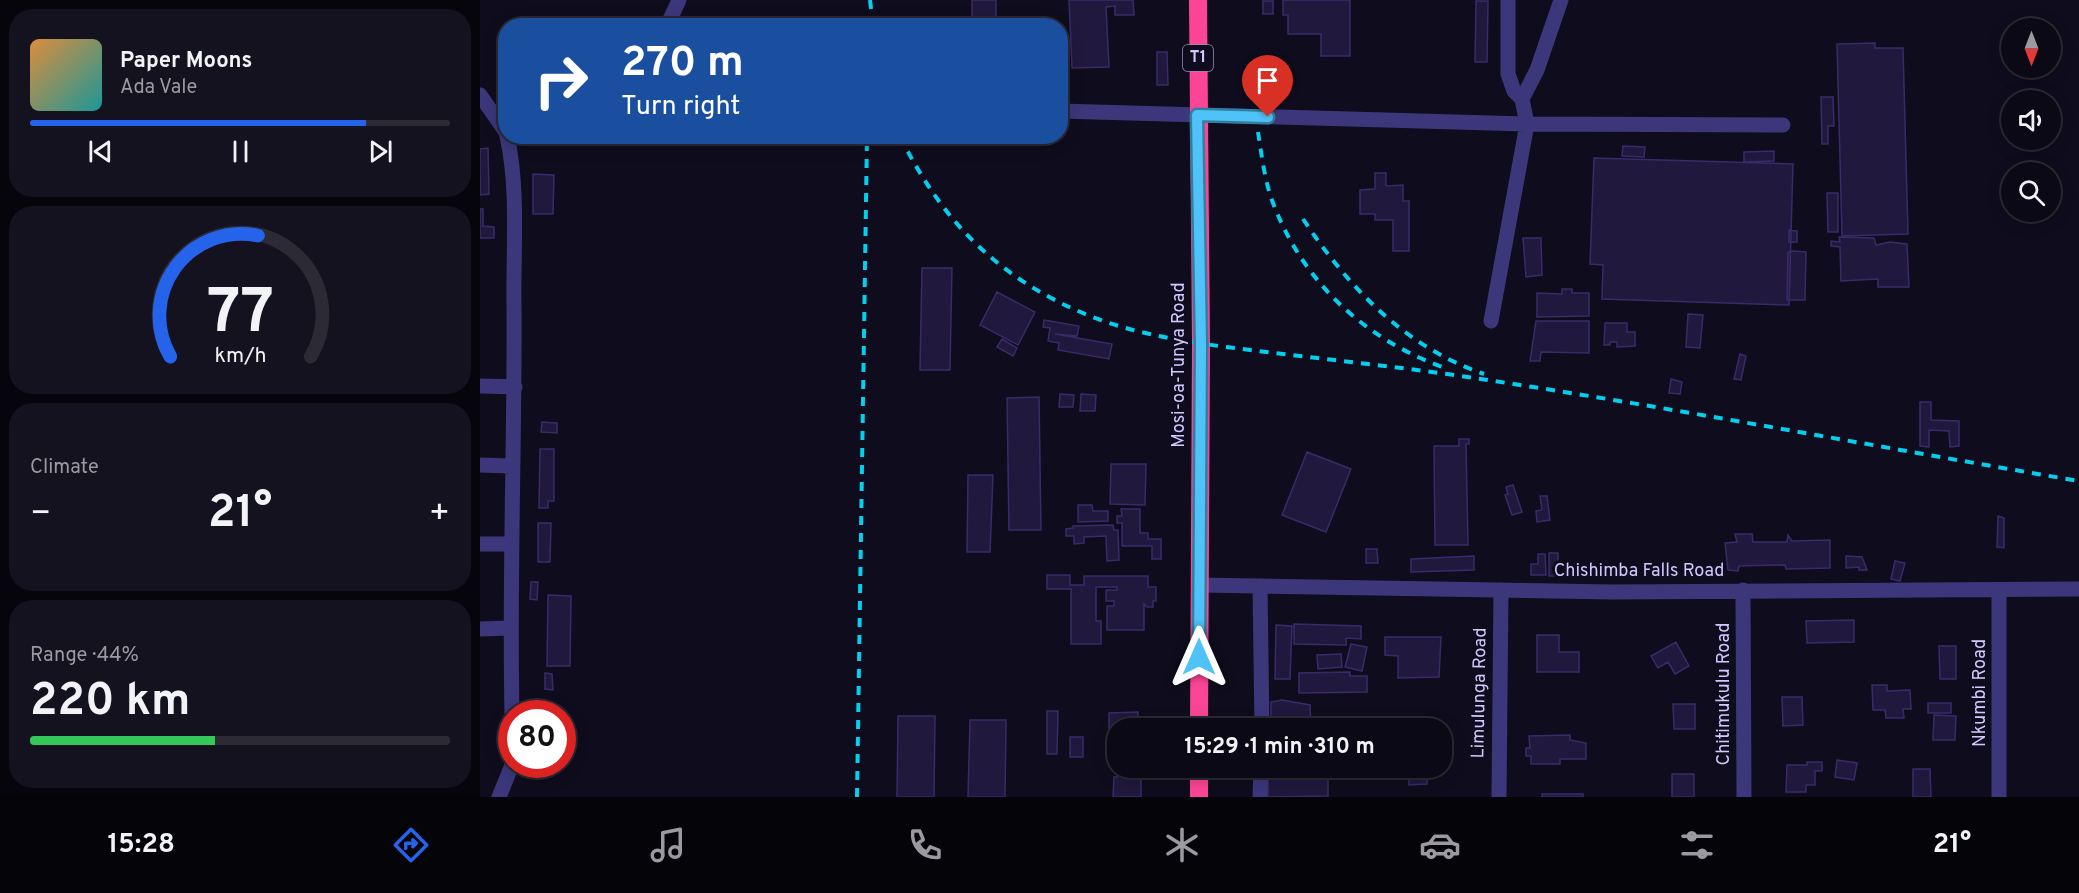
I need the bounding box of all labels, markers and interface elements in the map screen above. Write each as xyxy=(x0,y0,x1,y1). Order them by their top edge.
north arrow xyxy=(2001,18,2061,78)
map controls xyxy=(2001,18,2061,222)
text: 270 m xyxy=(621,38,744,91)
icon: right xyxy=(522,42,600,120)
road number: T1 xyxy=(1183,45,1213,71)
text: Paper Moons xyxy=(120,48,252,75)
pin xyxy=(1242,55,1293,117)
icon: arrive xyxy=(1251,64,1284,97)
text: Ada Vale xyxy=(120,75,197,101)
text: Turn right xyxy=(621,90,740,124)
button: sound xyxy=(2001,90,2061,150)
icon: previous xyxy=(84,135,117,168)
icon: pause xyxy=(224,135,257,168)
icon: next xyxy=(364,135,397,168)
button: search xyxy=(2001,162,2061,222)
text: 77 xyxy=(207,276,273,355)
street label: Mosi-oa-Tunya Road xyxy=(1168,282,1191,448)
text: km/h xyxy=(214,343,266,370)
text: Climate xyxy=(30,455,99,481)
text: 21° xyxy=(208,486,272,543)
text: − xyxy=(30,494,51,536)
text: + xyxy=(429,494,450,536)
street label: Chishimba Falls Road xyxy=(1554,560,1724,583)
street label: Chitimukulu Road xyxy=(1713,623,1736,765)
position arrow xyxy=(1167,625,1231,689)
street label: Limulunga Road xyxy=(1467,627,1493,759)
street label: Nkumbi Road xyxy=(1969,639,1992,747)
text: Range · 44% xyxy=(30,643,139,669)
text: 220 km xyxy=(30,674,191,731)
speed limit sign: 80 xyxy=(498,700,576,778)
text: 15:29 · 1 min · 310 m xyxy=(1184,734,1375,761)
icon: directions xyxy=(390,824,432,866)
icon: music xyxy=(647,824,689,866)
icon: phone xyxy=(904,824,946,866)
icon: climate xyxy=(1161,824,1203,866)
icon: car xyxy=(1419,824,1461,866)
icon: filters xyxy=(1676,824,1718,866)
text: 15:28 xyxy=(108,828,175,862)
text: 21° xyxy=(1933,828,1971,862)

